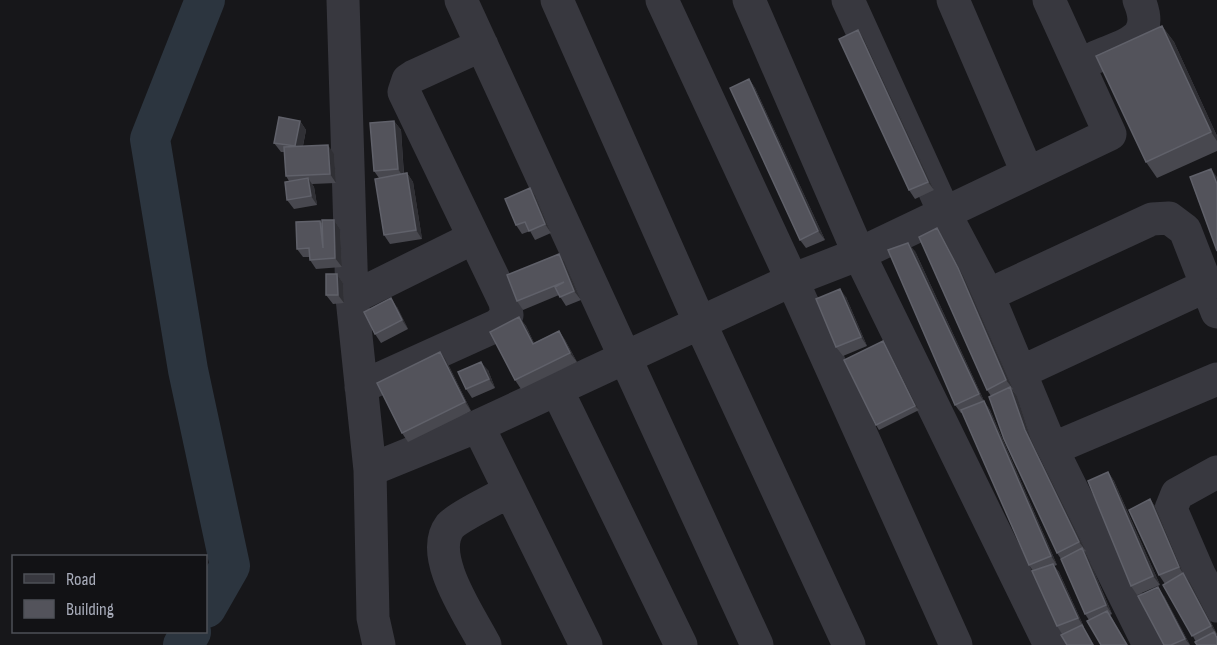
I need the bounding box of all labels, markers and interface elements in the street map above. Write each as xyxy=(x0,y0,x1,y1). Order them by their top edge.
legend xyxy=(12,555,207,633)
text: Road xyxy=(66,569,96,590)
text: Building xyxy=(66,599,114,620)

